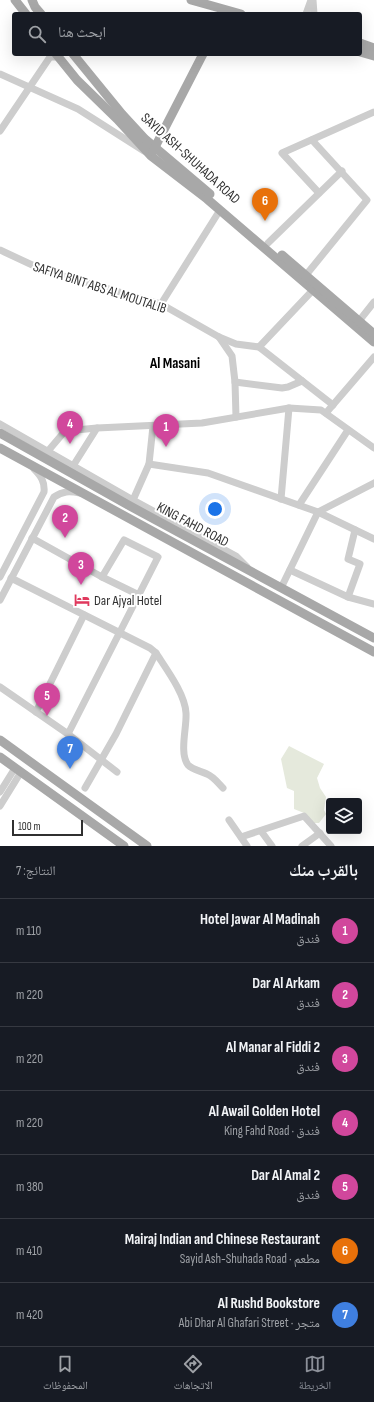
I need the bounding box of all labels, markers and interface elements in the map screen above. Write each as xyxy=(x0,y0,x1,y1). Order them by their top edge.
search box xyxy=(12,12,362,56)
icon: search xyxy=(26,23,48,45)
text: ابحث هنا xyxy=(58,23,106,42)
street label: SAYID ASH-SHUHADA ROAD xyxy=(138,109,244,207)
pin: 6 xyxy=(252,188,278,221)
street label: SAFIYA BINT ABS AL MOUTALIB xyxy=(31,258,169,317)
district label: Al Masani xyxy=(149,354,200,373)
pin: 4 xyxy=(57,411,83,444)
pin: 1 xyxy=(153,414,179,447)
street label: KING FAHD ROAD xyxy=(154,498,232,551)
your location xyxy=(205,499,225,519)
pin: 2 xyxy=(52,505,78,538)
pin: 3 xyxy=(68,552,94,585)
hotel icon: Dar Ajyal Hotel xyxy=(73,591,91,609)
place label: Dar Ajyal Hotel xyxy=(94,592,162,609)
pin: 5 xyxy=(34,683,60,716)
pin: 7 xyxy=(57,736,83,769)
map controls xyxy=(326,798,362,834)
button: layers xyxy=(326,798,362,834)
scale bar xyxy=(12,818,83,837)
text: 100 m xyxy=(18,820,40,833)
text: بالقرب منك xyxy=(289,861,358,881)
text: النتائج: 7 xyxy=(16,863,56,879)
text: Hotel Jawar Al Madinah xyxy=(200,910,320,929)
text: 110 m xyxy=(16,923,41,939)
text: 1 xyxy=(342,923,348,939)
text: فندق xyxy=(296,931,320,947)
text: Dar Al Arkam xyxy=(252,974,320,993)
text: 220 m xyxy=(16,987,43,1003)
text: 2 xyxy=(342,987,348,1003)
text: فندق xyxy=(296,995,320,1011)
text: Al Manar al Fiddi 2 xyxy=(226,1038,320,1057)
text: 220 m xyxy=(16,1051,43,1067)
text: 3 xyxy=(342,1051,348,1067)
text: فندق xyxy=(296,1059,320,1075)
text: Al Awail Golden Hotel xyxy=(209,1102,320,1121)
text: 220 m xyxy=(16,1115,43,1131)
text: 4 xyxy=(342,1115,348,1131)
text: فندق · King Fahd Road xyxy=(224,1123,320,1139)
text: Dar Al Amal 2 xyxy=(251,1166,320,1185)
text: 380 m xyxy=(16,1179,43,1195)
text: 5 xyxy=(342,1179,348,1195)
text: فندق xyxy=(296,1187,320,1203)
text: Mairaj Indian and Chinese Restaurant xyxy=(125,1230,320,1249)
text: 410 m xyxy=(16,1243,42,1259)
text: 6 xyxy=(342,1243,348,1259)
text: مطعم · Sayid Ash-Shuhada Road xyxy=(180,1251,320,1267)
text: Al Rushd Bookstore xyxy=(218,1294,320,1313)
text: 420 m xyxy=(16,1307,43,1323)
text: 7 xyxy=(342,1307,348,1323)
text: متجر · Abi Dhar Al Ghafari Street xyxy=(179,1315,320,1331)
tab: المحفوظات xyxy=(43,1353,88,1396)
tab: الاتجاهات xyxy=(174,1353,213,1396)
tab: الخريطة xyxy=(299,1353,331,1396)

